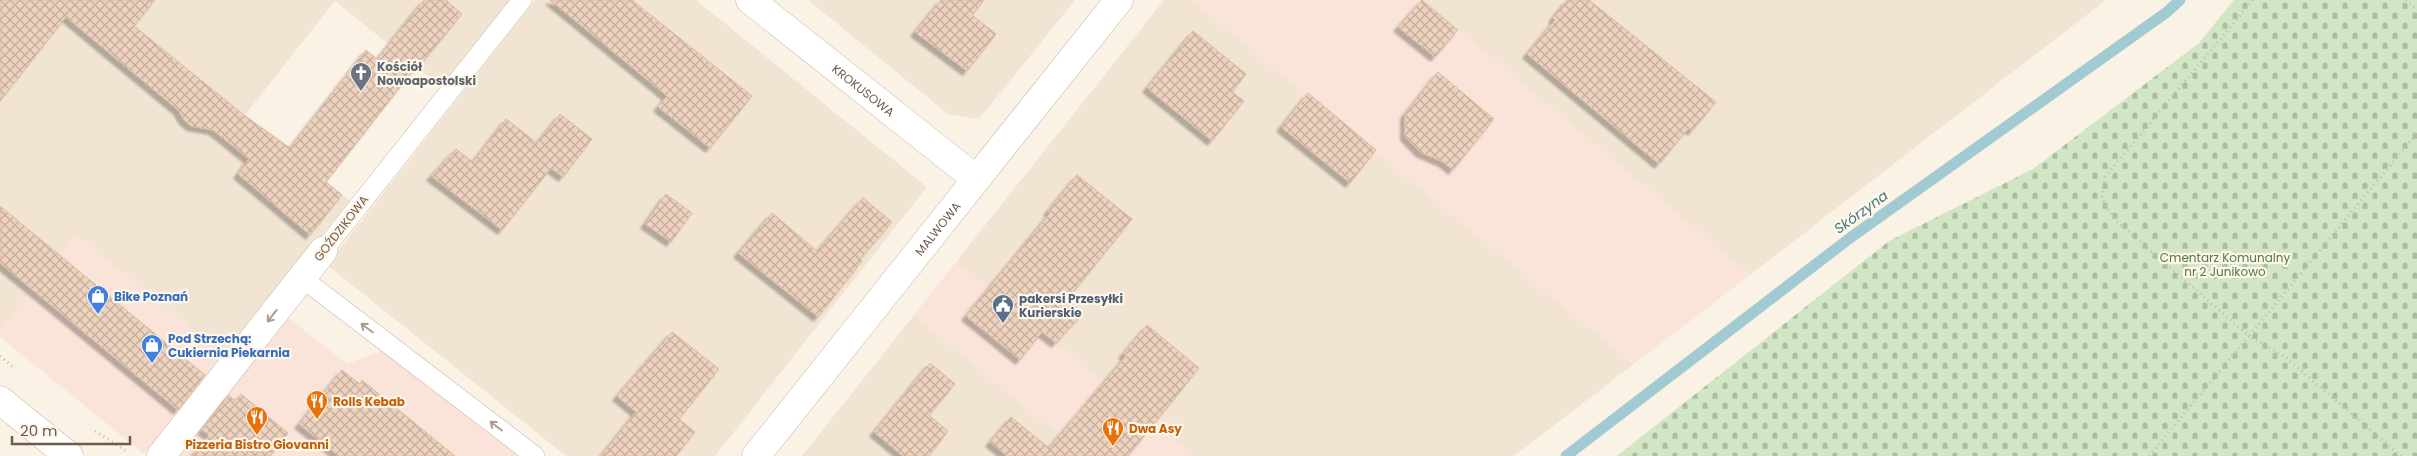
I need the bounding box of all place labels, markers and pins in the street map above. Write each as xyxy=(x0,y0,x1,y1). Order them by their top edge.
place label: Kościół Nowoapostolski xyxy=(377,58,476,89)
church icon: Kościół Nowoapostolski xyxy=(349,61,373,92)
shop icon: Bike Poznań xyxy=(86,284,110,315)
place label: Bike Poznań xyxy=(114,288,188,305)
place label: pakersi Przesyłki Kurierskie xyxy=(1019,290,1123,321)
public building icon: pakersi Przesyłki Kurierskie xyxy=(991,293,1015,324)
place label: Pod Strzechą: Cukiernia Piekarnia xyxy=(168,330,290,361)
shop icon: Pod Strzechą: Cukiernia Piekarnia xyxy=(140,333,164,364)
restaurant icon: Rolls Kebab xyxy=(305,389,329,420)
place label: Rolls Kebab xyxy=(333,393,405,410)
restaurant icon: Pizzeria Bistro Giovanni xyxy=(245,405,269,436)
restaurant icon: Dwa Asy xyxy=(1101,416,1125,447)
place label: Dwa Asy xyxy=(1129,420,1182,437)
place label: Pizzeria Bistro Giovanni xyxy=(185,436,329,453)

